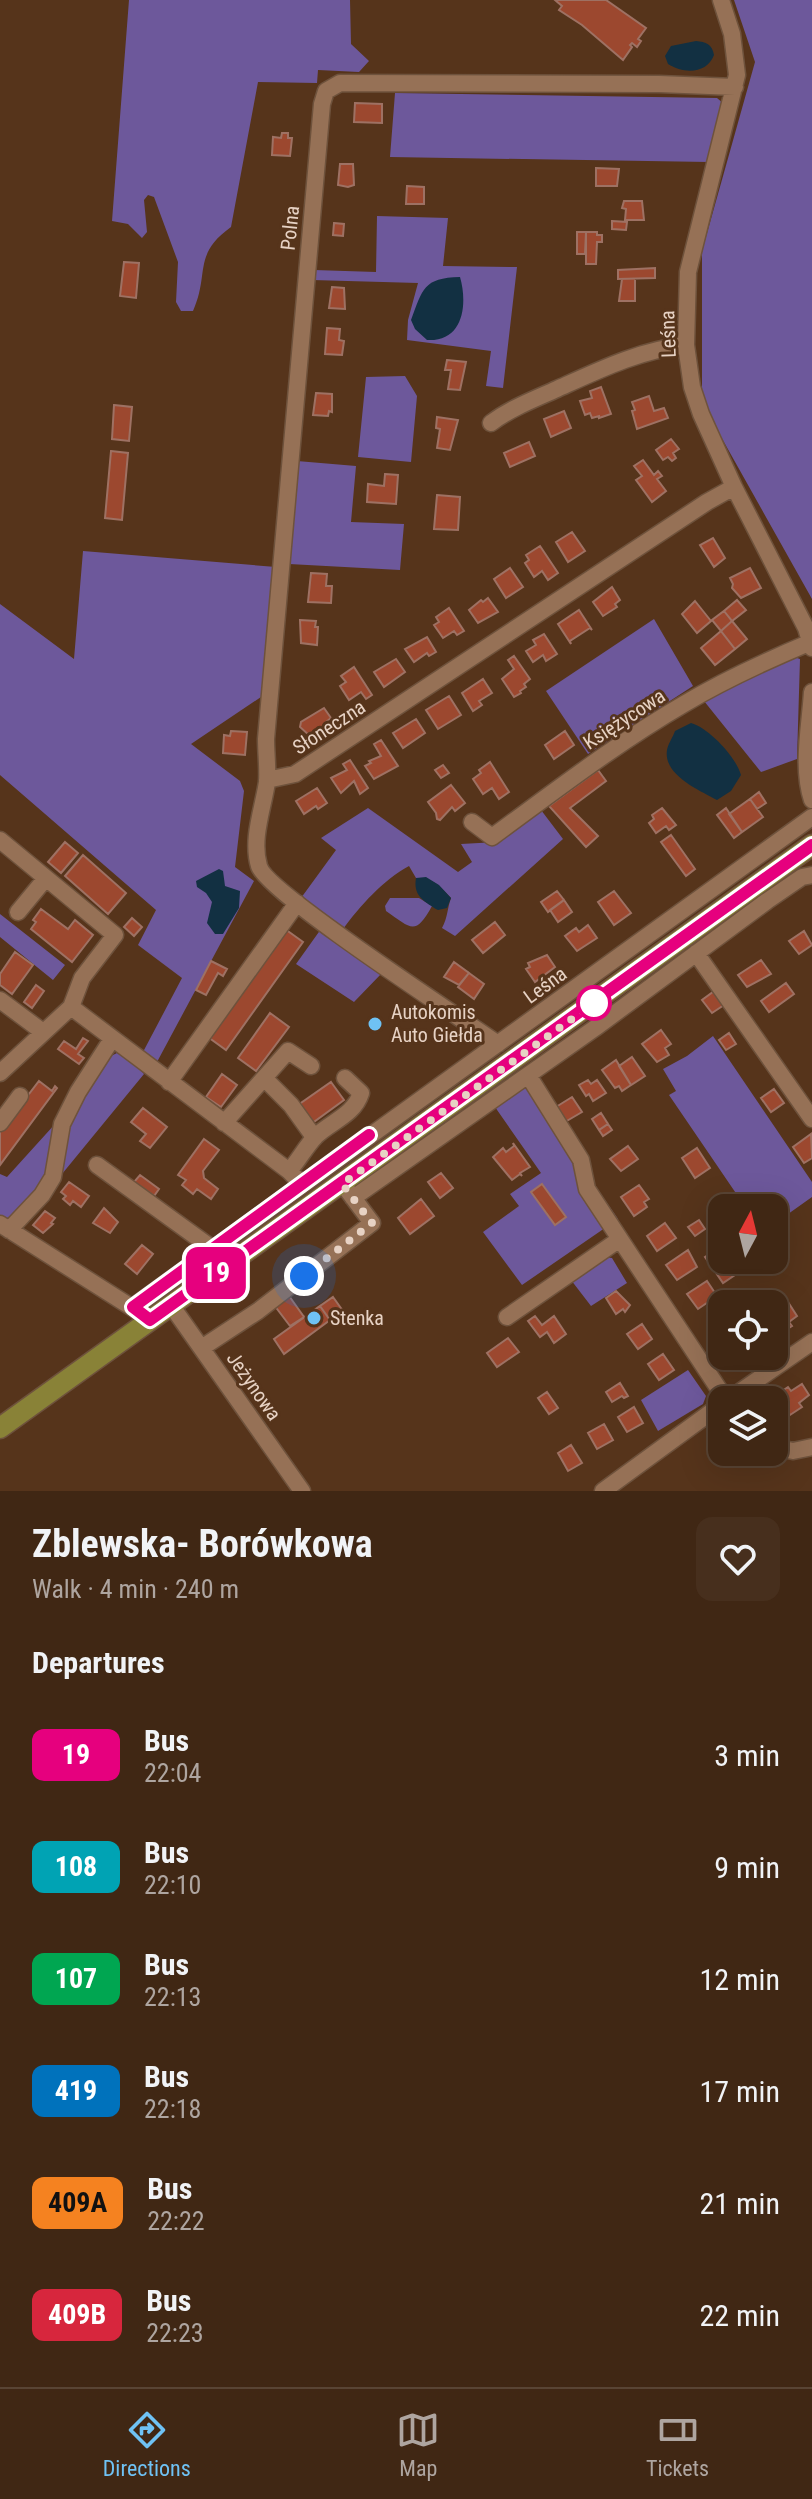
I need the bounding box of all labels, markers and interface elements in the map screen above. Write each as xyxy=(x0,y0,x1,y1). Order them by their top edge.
street label: Polna xyxy=(276,204,304,252)
street label: Leśna xyxy=(655,310,681,358)
street label: Księżycowa xyxy=(579,684,669,754)
street label: Słoneczna xyxy=(288,695,370,759)
street label: Leśna xyxy=(519,961,571,1009)
unlabelled marker xyxy=(577,986,611,1020)
place label: Autokomis Auto Giełda xyxy=(391,1000,483,1047)
marker: Autokomis Auto Giełda xyxy=(366,1015,384,1033)
north arrow xyxy=(708,1194,788,1274)
map controls xyxy=(708,1194,788,1466)
line badge: 19 xyxy=(180,1247,252,1299)
text: 19 xyxy=(202,1256,230,1289)
your location xyxy=(284,1256,324,1296)
button: locate xyxy=(708,1290,788,1370)
place label: Stenka xyxy=(330,1306,384,1330)
marker: Stenka xyxy=(305,1309,323,1327)
street label: Jeżynowa xyxy=(222,1347,286,1425)
button: layers xyxy=(708,1386,788,1466)
button: heart xyxy=(696,1517,780,1601)
text: Zblewska- Borówkowa xyxy=(32,1522,373,1566)
text: Walk · 4 min · 240 m xyxy=(32,1574,239,1604)
text: Departures xyxy=(32,1645,165,1680)
text: Bus xyxy=(144,1723,189,1758)
text: 19 xyxy=(62,1738,90,1771)
text: 3 min xyxy=(714,1738,780,1773)
text: 22:04 xyxy=(144,1758,201,1788)
text: Bus xyxy=(144,1835,189,1870)
text: 108 xyxy=(55,1850,97,1883)
text: 9 min xyxy=(714,1850,780,1885)
text: 22:10 xyxy=(144,1870,201,1900)
text: Bus xyxy=(144,1947,189,1982)
text: 107 xyxy=(55,1962,97,1995)
text: 12 min xyxy=(699,1962,780,1997)
text: 22:13 xyxy=(144,1982,201,2012)
text: Bus xyxy=(144,2059,189,2094)
text: 419 xyxy=(55,2074,97,2107)
text: 17 min xyxy=(699,2074,780,2109)
text: 22:18 xyxy=(144,2094,201,2124)
text: Bus xyxy=(147,2171,192,2206)
text: 409A xyxy=(48,2186,107,2219)
text: 21 min xyxy=(699,2186,780,2221)
text: 22:22 xyxy=(147,2206,205,2236)
text: Bus xyxy=(146,2283,191,2318)
text: 409B xyxy=(48,2298,106,2331)
text: 22 min xyxy=(699,2298,780,2333)
text: 22:23 xyxy=(146,2318,204,2348)
tab: Directions xyxy=(103,2408,191,2481)
tab: Map xyxy=(396,2408,440,2481)
tab: Tickets xyxy=(646,2408,709,2481)

